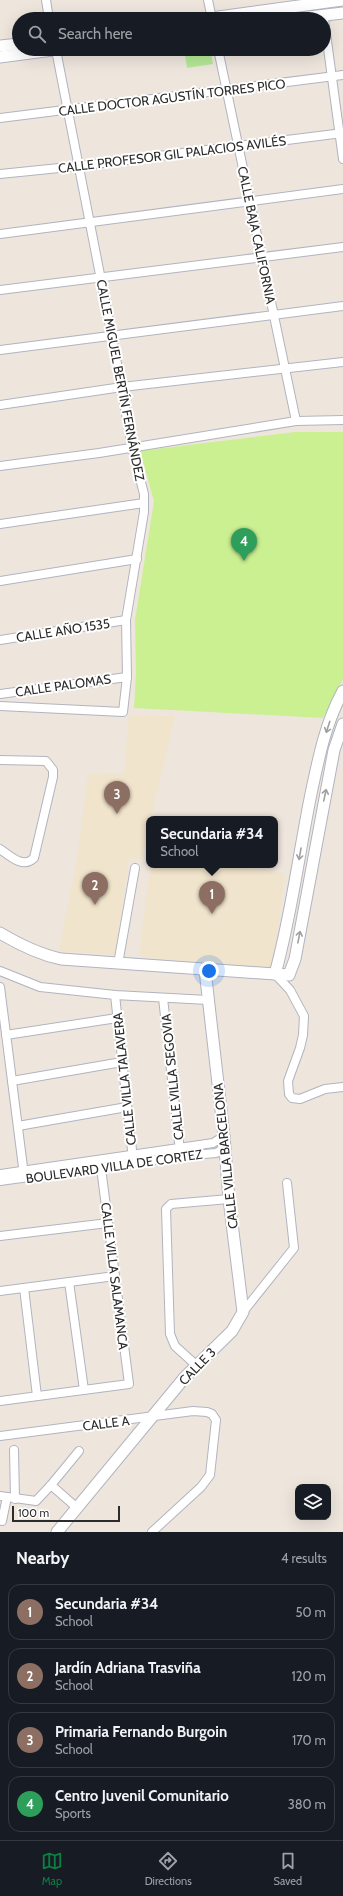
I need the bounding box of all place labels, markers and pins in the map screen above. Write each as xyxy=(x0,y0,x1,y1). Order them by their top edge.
pin: 4 xyxy=(231,528,257,561)
pin: 3 xyxy=(104,781,130,814)
pin: 2 xyxy=(82,872,108,905)
pin: 1 xyxy=(199,881,225,914)

